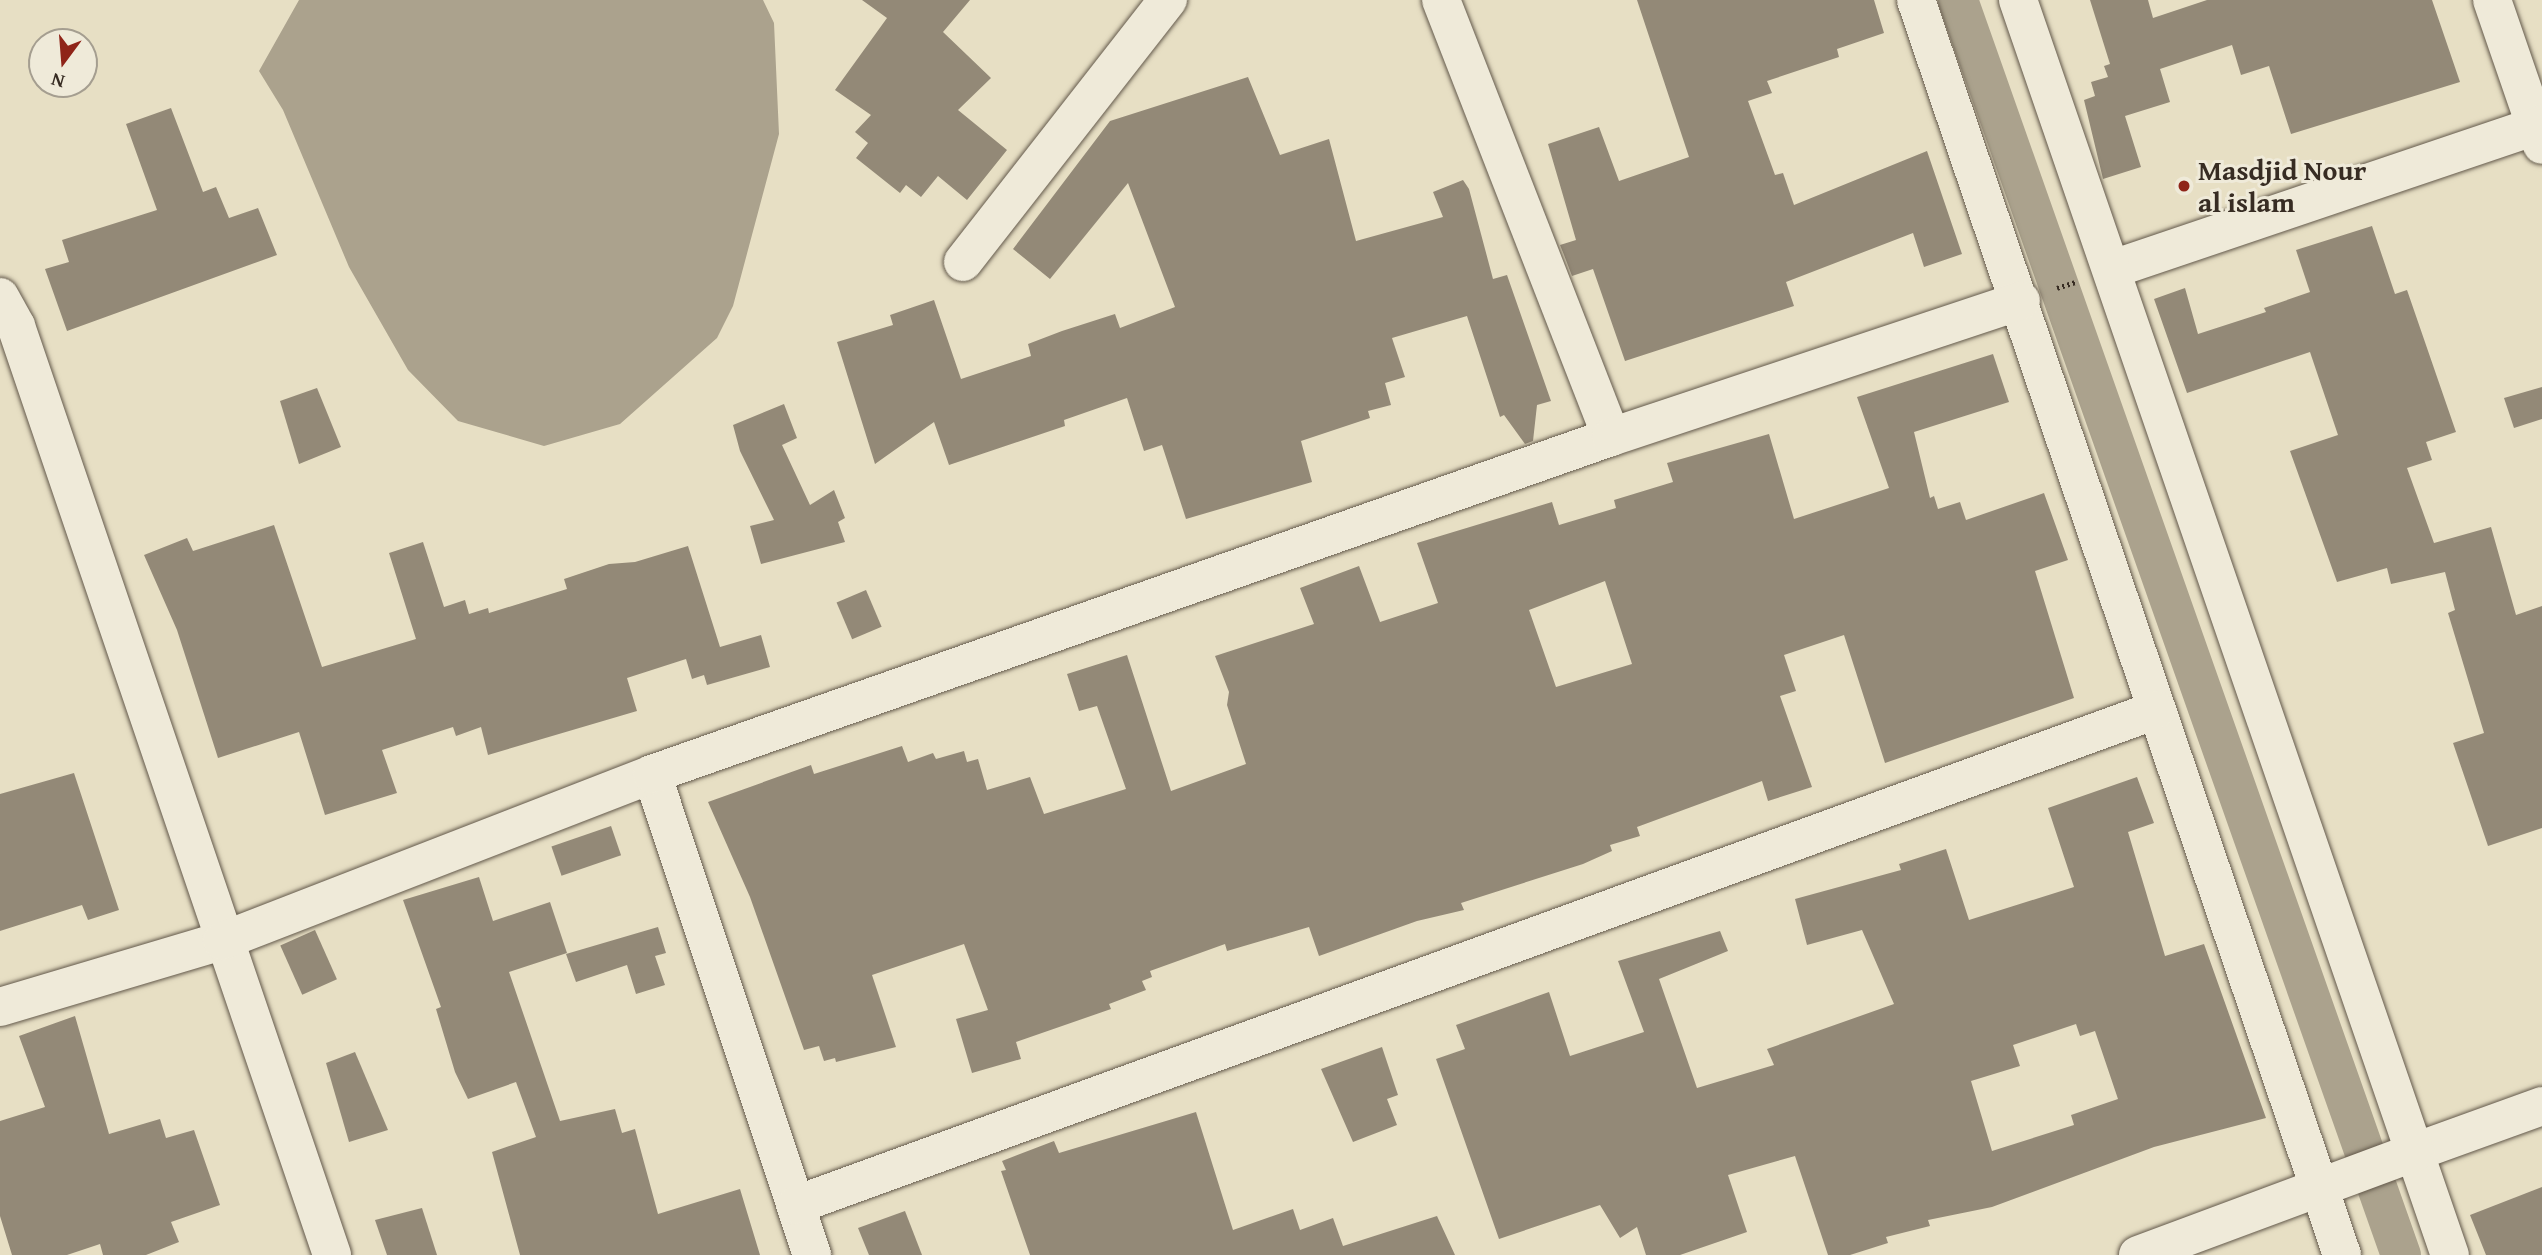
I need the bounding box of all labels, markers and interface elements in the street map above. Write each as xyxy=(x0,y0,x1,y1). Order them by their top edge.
north arrow xyxy=(28,28,98,98)
text: N xyxy=(48,66,68,96)
place label: Masdjid Nour al islam xyxy=(2198,153,2366,219)
marker: Masdjid Nour al islam xyxy=(2176,178,2192,194)

